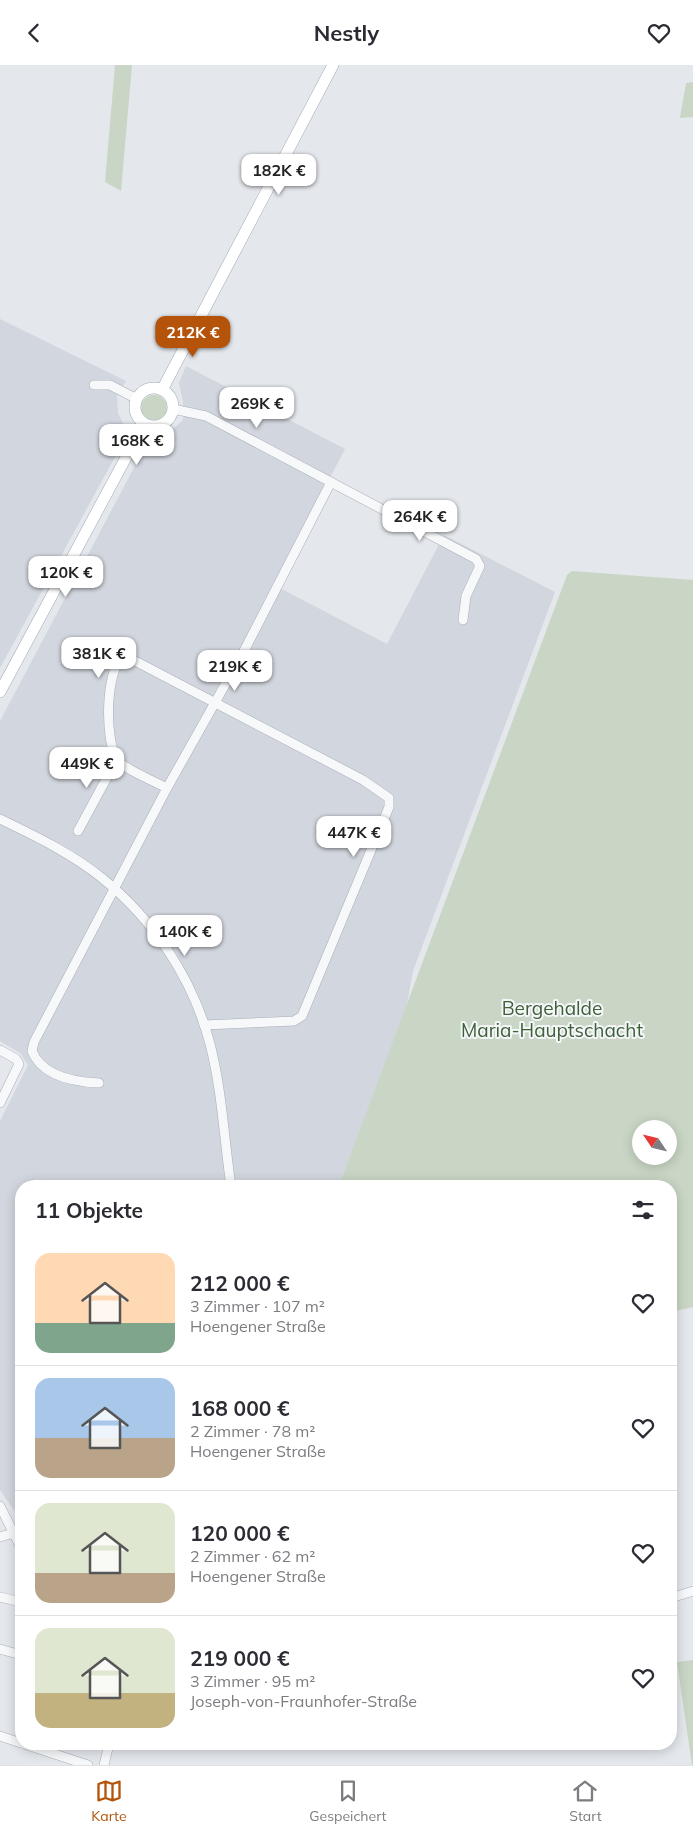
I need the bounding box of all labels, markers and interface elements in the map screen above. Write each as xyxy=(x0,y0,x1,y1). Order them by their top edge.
icon: back xyxy=(20,19,48,47)
text: Nestly xyxy=(314,19,379,47)
icon: heart xyxy=(645,19,673,47)
pin: 182K € xyxy=(238,153,320,196)
text: 182K € xyxy=(252,160,306,180)
pin: 212K € xyxy=(152,315,234,358)
text: 212K € xyxy=(166,322,220,342)
pin: 269K € xyxy=(216,387,298,429)
text: 269K € xyxy=(230,393,284,413)
pin: 168K € xyxy=(96,423,178,466)
text: 168K € xyxy=(110,430,164,450)
pin: 264K € xyxy=(379,499,461,542)
text: 264K € xyxy=(393,506,447,526)
pin: 120K € xyxy=(25,555,107,598)
text: 120K € xyxy=(39,562,93,582)
pin: 381K € xyxy=(58,637,140,679)
text: 381K € xyxy=(72,643,126,663)
pin: 219K € xyxy=(194,649,276,692)
text: 219K € xyxy=(208,656,262,676)
pin: 449K € xyxy=(46,747,128,789)
text: 449K € xyxy=(60,753,114,773)
pin: 447K € xyxy=(313,815,395,858)
text: 447K € xyxy=(327,822,381,842)
pin: 140K € xyxy=(144,915,226,957)
text: 140K € xyxy=(158,921,212,941)
park label: Bergehalde Maria-Hauptschacht xyxy=(461,996,643,1042)
north arrow xyxy=(632,1120,678,1165)
map controls xyxy=(632,1120,677,1165)
icon: filters xyxy=(629,1196,657,1224)
text: 11 Objekte xyxy=(35,1197,143,1223)
text: 212 000 € xyxy=(190,1270,290,1296)
icon: home xyxy=(75,1273,135,1333)
icon: heart xyxy=(629,1289,657,1317)
text: 3 Zimmer · 107 m² xyxy=(190,1296,325,1316)
text: Hoengener Straße xyxy=(190,1316,326,1336)
text: 168 000 € xyxy=(190,1395,290,1421)
icon: home xyxy=(75,1398,135,1458)
icon: heart xyxy=(629,1414,657,1442)
text: 2 Zimmer · 78 m² xyxy=(190,1421,315,1441)
text: Hoengener Straße xyxy=(190,1441,326,1461)
text: 120 000 € xyxy=(190,1520,290,1546)
icon: home xyxy=(75,1523,135,1583)
icon: heart xyxy=(629,1539,657,1567)
text: 2 Zimmer · 62 m² xyxy=(190,1546,315,1566)
text: Hoengener Straße xyxy=(190,1566,326,1586)
text: 219 000 € xyxy=(190,1645,290,1671)
icon: home xyxy=(75,1648,135,1708)
icon: heart xyxy=(629,1664,657,1692)
text: 3 Zimmer · 95 m² xyxy=(190,1671,315,1691)
text: Joseph-von-Fraunhofer-Straße xyxy=(190,1691,417,1711)
tab: Karte xyxy=(91,1777,127,1825)
tab: Gespeichert xyxy=(309,1777,387,1825)
tab: Start xyxy=(569,1777,602,1825)

